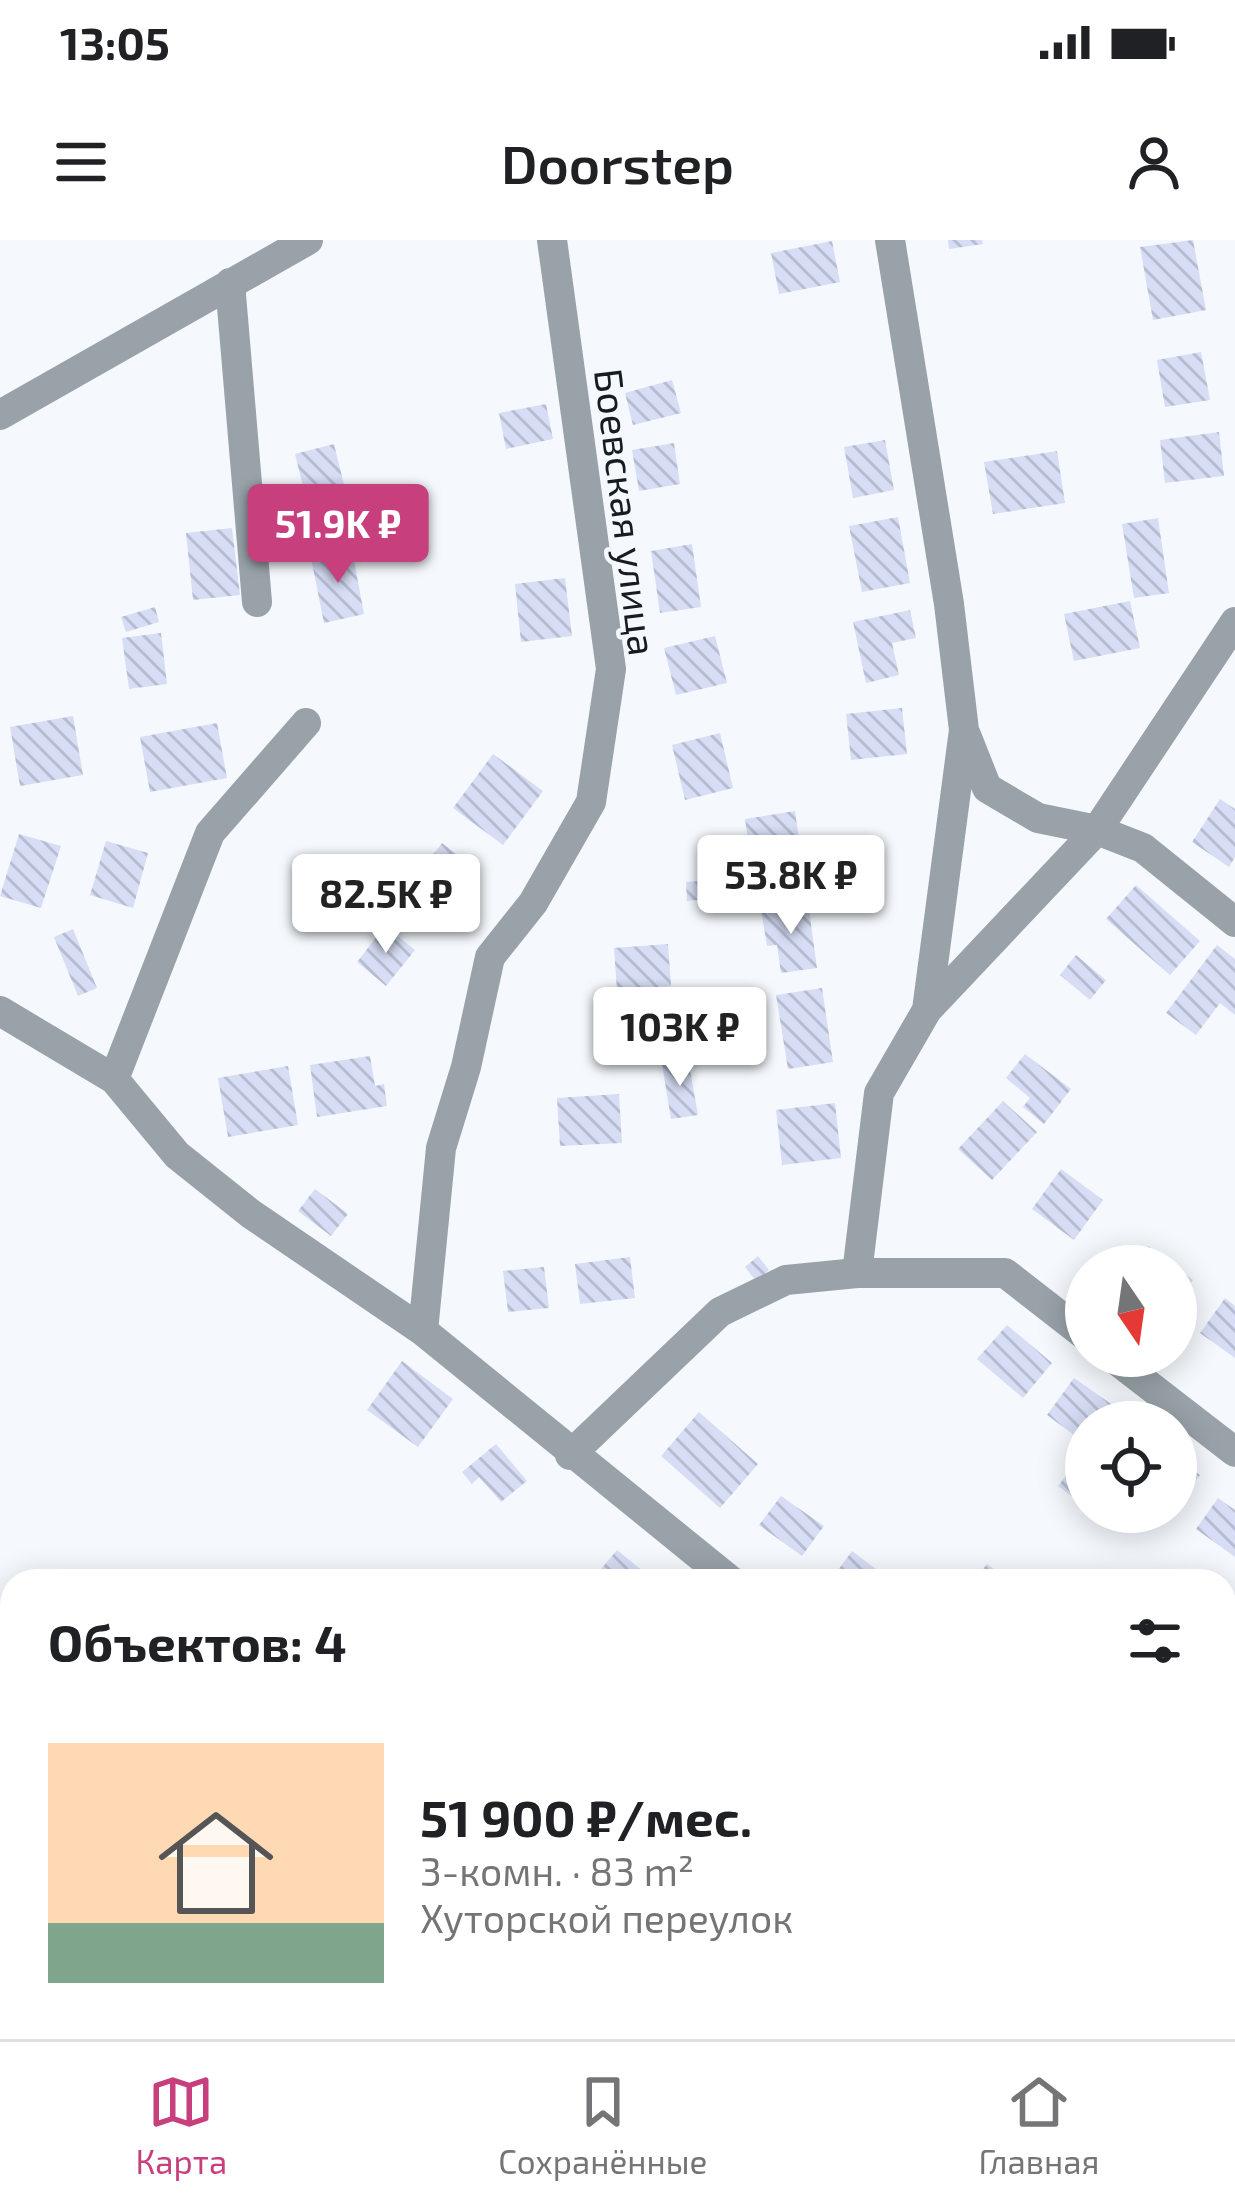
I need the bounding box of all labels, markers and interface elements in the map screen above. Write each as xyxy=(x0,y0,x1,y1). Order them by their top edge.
text: 13:05 xyxy=(60,15,170,69)
icon: menu xyxy=(48,129,114,195)
icon: person xyxy=(1121,129,1187,195)
text: Doorstep xyxy=(501,130,734,195)
street label: Боевская улица xyxy=(585,366,668,658)
pin: 51.9K ₽ xyxy=(227,484,449,586)
text: 51.9K ₽ xyxy=(275,499,401,546)
pin: 53.8K ₽ xyxy=(680,835,902,937)
text: 53.8K ₽ xyxy=(724,850,858,897)
pin: 82.5K ₽ xyxy=(275,854,497,956)
text: 82.5K ₽ xyxy=(319,869,453,916)
pin: 103K ₽ xyxy=(582,987,778,1089)
text: 103K ₽ xyxy=(620,1002,740,1049)
north arrow xyxy=(1065,1245,1197,1377)
map controls xyxy=(1065,1245,1197,1533)
button: locate xyxy=(1065,1401,1197,1533)
icon: filters xyxy=(1122,1608,1188,1674)
text: Объектов: 4 xyxy=(48,1611,347,1672)
text: 51 900 ₽/мес. xyxy=(420,1786,752,1847)
icon: home xyxy=(144,1791,288,1935)
text: 3-комн. · 83 m² xyxy=(420,1847,694,1894)
text: Хуторской переулок xyxy=(420,1894,793,1941)
tab: Карта xyxy=(136,2069,227,2181)
tab: Сохранённые xyxy=(498,2069,707,2181)
tab: Главная xyxy=(978,2069,1099,2181)

